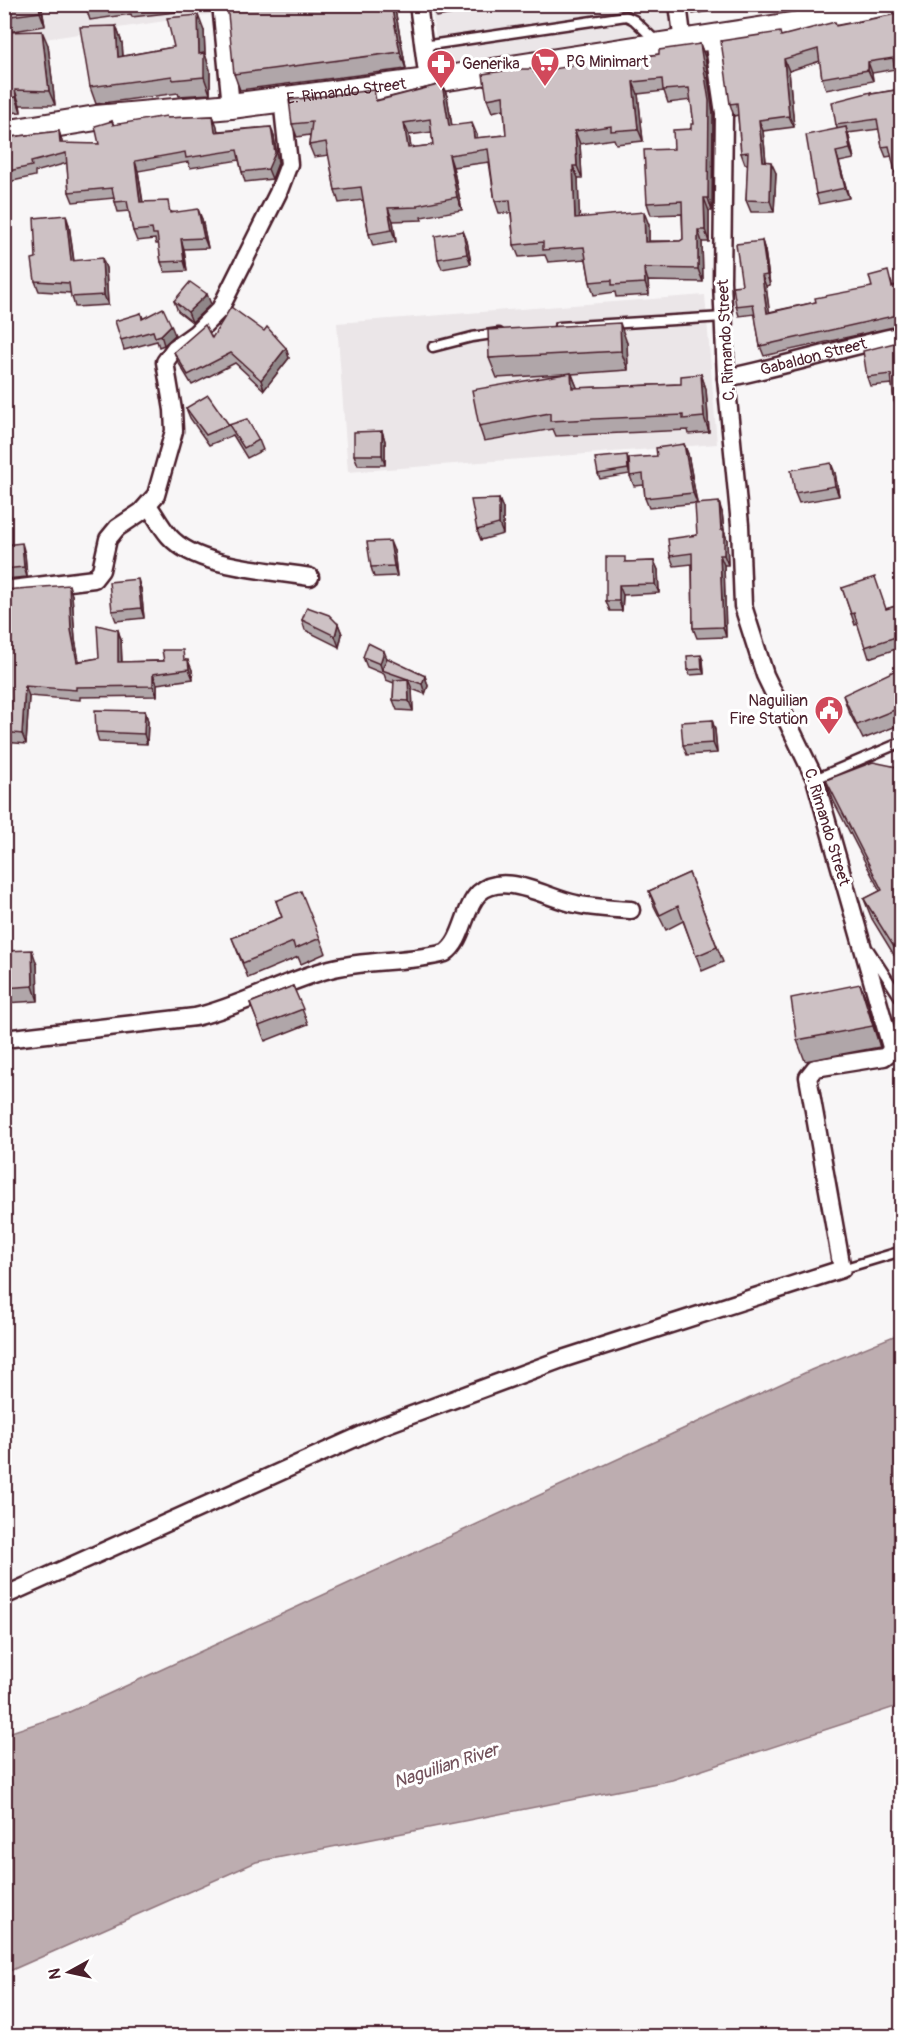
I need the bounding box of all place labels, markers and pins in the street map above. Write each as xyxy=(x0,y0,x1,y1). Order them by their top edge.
supermarket icon: PG Minimart xyxy=(529,46,561,88)
pharmacy icon: Generika xyxy=(425,48,457,90)
place label: PG Minimart xyxy=(566,52,649,72)
place label: Generika xyxy=(462,54,520,74)
place label: Naguilian Fire Station xyxy=(729,691,808,729)
public building icon: Naguilian Fire Station xyxy=(813,694,845,736)

